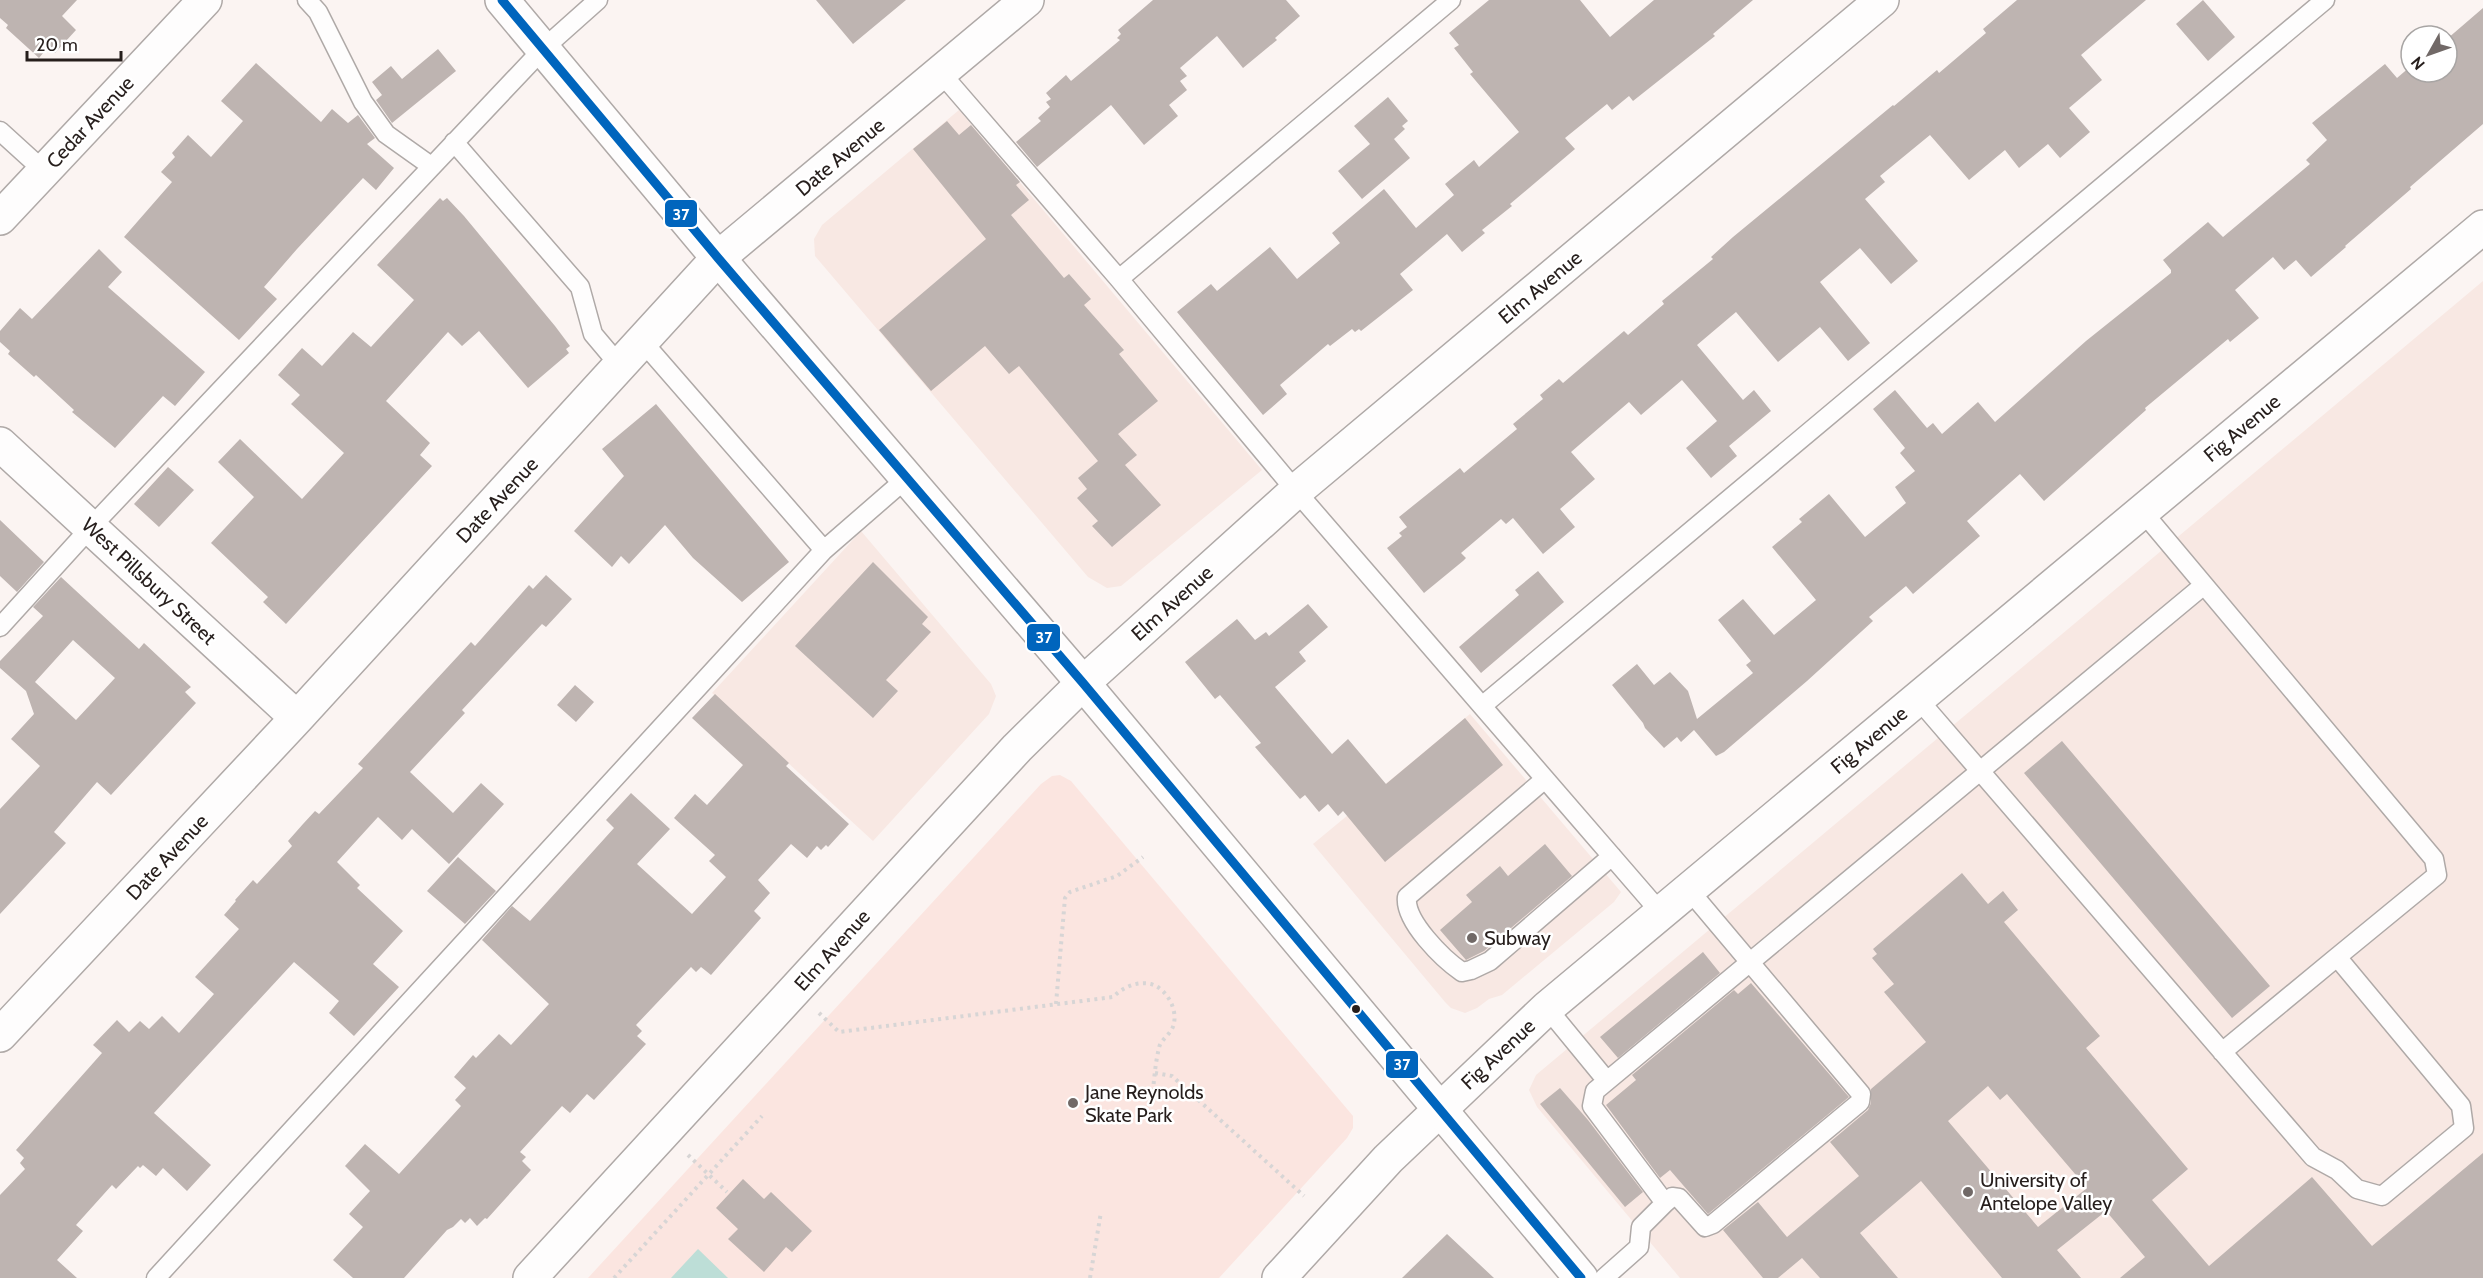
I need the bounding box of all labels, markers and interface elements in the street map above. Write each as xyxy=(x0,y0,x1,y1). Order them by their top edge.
scale bar xyxy=(27,24,122,62)
north arrow xyxy=(2399,24,2459,84)
text: 20 m xyxy=(36,34,78,56)
text: N xyxy=(2407,53,2429,74)
street label: Cedar Avenue xyxy=(41,71,139,173)
street label: Date Avenue xyxy=(791,113,889,201)
line badge: 37 xyxy=(664,199,698,228)
text: 37 xyxy=(673,205,690,224)
street label: Elm Avenue xyxy=(1493,245,1587,329)
street label: Fig Avenue xyxy=(2199,389,2285,467)
street label: Date Avenue xyxy=(451,452,543,548)
street label: West Pillsbury Street xyxy=(77,513,221,650)
street label: Elm Avenue xyxy=(1126,560,1218,646)
line badge: 37 xyxy=(1026,623,1061,652)
text: 37 xyxy=(1036,628,1053,647)
street label: Fig Avenue xyxy=(1826,701,1912,779)
street label: Date Avenue xyxy=(121,809,213,905)
street label: Elm Avenue xyxy=(789,904,875,996)
place label: Subway xyxy=(1484,926,1551,950)
marker: Subway xyxy=(1465,931,1479,945)
unlabelled marker xyxy=(1350,1003,1362,1015)
street label: Fig Avenue xyxy=(1456,1014,1540,1094)
line badge: 37 xyxy=(1385,1050,1419,1079)
text: 37 xyxy=(1394,1055,1411,1074)
place label: Jane Reynolds Skate Park xyxy=(1084,1080,1204,1127)
marker: Jane Reynolds Skate Park xyxy=(1066,1096,1080,1110)
place label: University of Antelope Valley xyxy=(1980,1168,2112,1215)
marker: University of Antelope Valley xyxy=(1961,1185,1975,1199)

